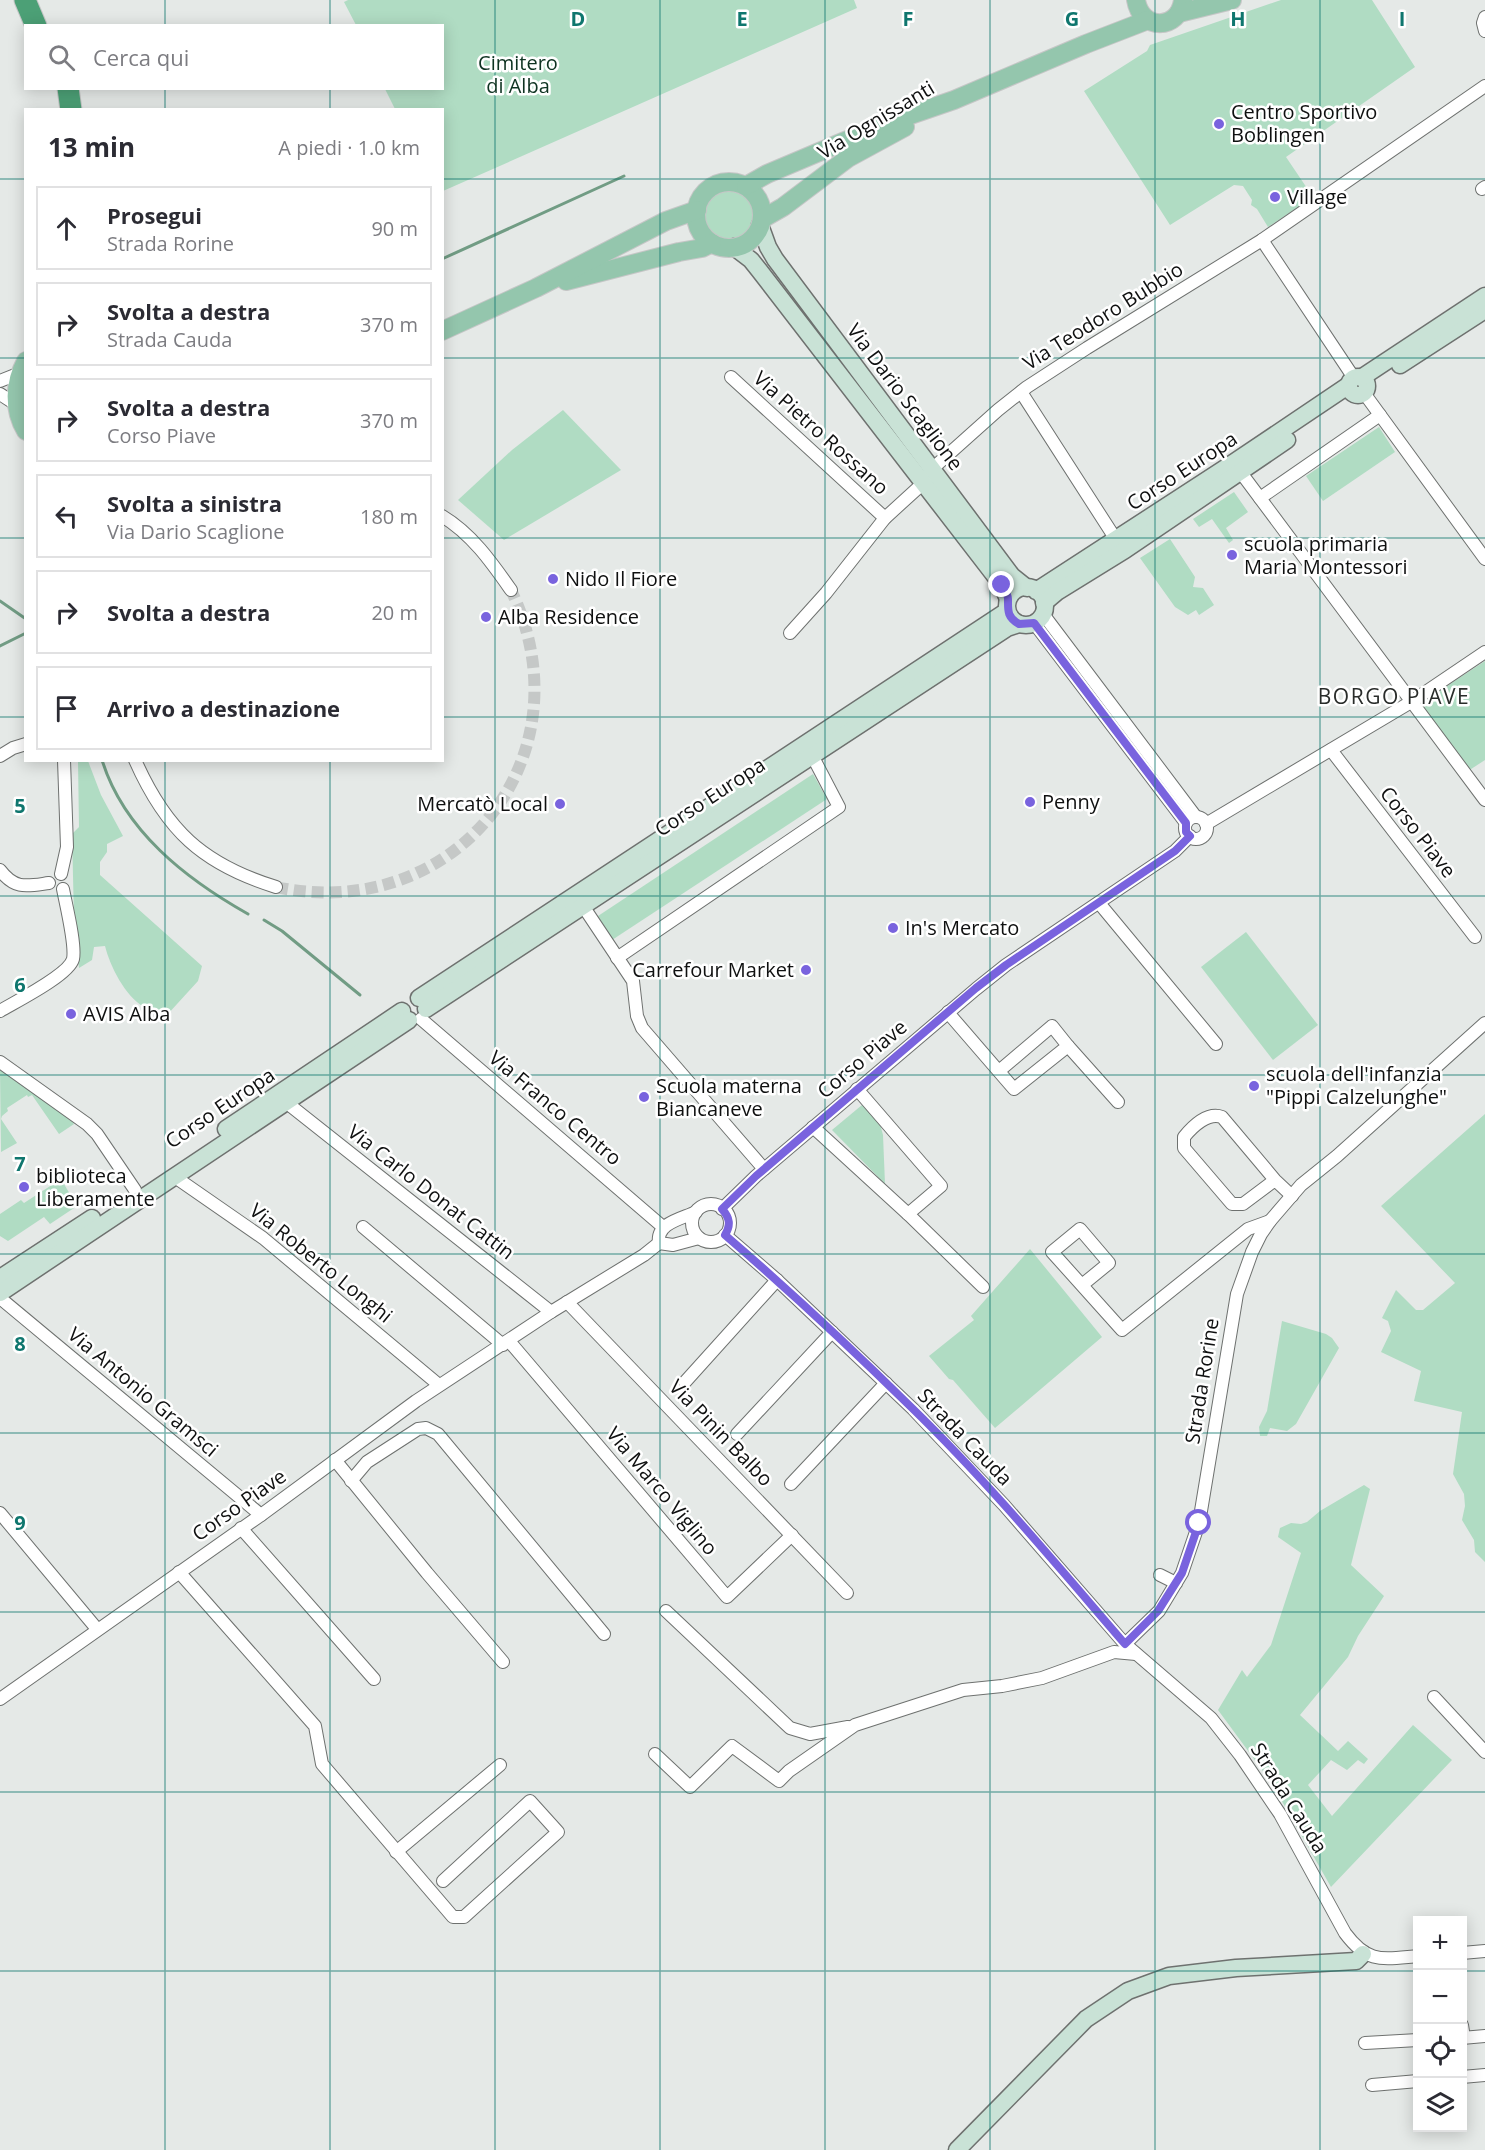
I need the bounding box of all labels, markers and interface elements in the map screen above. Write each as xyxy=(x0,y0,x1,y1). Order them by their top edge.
text: D xyxy=(571,5,585,32)
text: E xyxy=(736,5,748,32)
text: F xyxy=(903,5,913,32)
text: G xyxy=(1065,5,1079,32)
text: H xyxy=(1230,5,1246,32)
text: I xyxy=(1399,5,1405,32)
search box xyxy=(24,24,444,90)
icon: search xyxy=(45,41,78,74)
text: Cerca qui xyxy=(93,42,189,72)
park label: Cimitero di Alba xyxy=(478,49,558,99)
street label: Via Ognissanti xyxy=(812,74,939,165)
place label: Centro Sportivo Boblingen xyxy=(1231,98,1377,148)
marker: Centro Sportivo Boblingen xyxy=(1212,117,1226,131)
text: 13 min xyxy=(48,129,135,165)
text: A piedi · 1.0 km xyxy=(278,134,420,161)
place label: Village xyxy=(1287,183,1347,210)
marker: Village xyxy=(1268,190,1282,204)
text: Prosegui xyxy=(107,200,202,230)
icon: ahead xyxy=(50,212,83,245)
text: 90 m xyxy=(371,215,418,242)
text: Strada Rorine xyxy=(107,230,234,257)
street label: Via Teodoro Bubbio xyxy=(1018,255,1188,376)
text: Svolta a destra xyxy=(107,296,270,326)
icon: right xyxy=(50,308,83,341)
text: 370 m xyxy=(360,311,418,338)
street label: Via Dario Scaglione xyxy=(841,318,970,476)
text: Strada Cauda xyxy=(107,326,232,353)
street label: Via Pietro Rossano xyxy=(748,365,895,501)
text: Svolta a destra xyxy=(107,392,270,422)
icon: right xyxy=(50,404,83,437)
text: 370 m xyxy=(360,407,418,434)
text: Corso Piave xyxy=(107,422,216,449)
street label: Corso Europa xyxy=(1121,425,1242,516)
text: Svolta a sinistra xyxy=(107,488,282,518)
icon: left xyxy=(50,500,83,533)
text: 180 m xyxy=(360,503,418,530)
text: Via Dario Scaglione xyxy=(107,518,285,545)
place label: scuola primaria Maria Montessori xyxy=(1244,530,1408,580)
marker: scuola primaria Maria Montessori xyxy=(1225,548,1239,562)
place label: Nido Il Fiore xyxy=(565,565,677,592)
route end xyxy=(988,571,1014,597)
marker: Nido Il Fiore xyxy=(546,572,560,586)
icon: right xyxy=(50,596,83,629)
text: Svolta a destra xyxy=(107,597,270,627)
text: 20 m xyxy=(371,599,418,626)
place label: Alba Residence xyxy=(498,603,639,630)
marker: Alba Residence xyxy=(479,610,493,624)
district label: BORGO PIAVE xyxy=(1318,682,1470,710)
icon: arrive xyxy=(50,692,83,725)
text: Arrivo a destinazione xyxy=(107,693,340,723)
street label: Corso Europa xyxy=(649,751,770,842)
street label: Corso Piave xyxy=(1374,780,1463,883)
place label: Penny xyxy=(1042,788,1101,815)
place label: Mercatò Local xyxy=(417,790,548,817)
text: 5 xyxy=(14,792,26,819)
marker: Penny xyxy=(1023,795,1037,809)
marker: Mercatò Local xyxy=(553,797,567,811)
place label: In's Mercato xyxy=(905,914,1019,941)
marker: In's Mercato xyxy=(886,921,900,935)
place label: Carrefour Market xyxy=(632,956,794,983)
marker: Carrefour Market xyxy=(799,963,813,977)
text: 6 xyxy=(14,971,26,998)
place label: AVIS Alba xyxy=(83,1000,170,1027)
marker: AVIS Alba xyxy=(64,1007,78,1021)
street label: Corso Piave xyxy=(811,1013,912,1104)
street label: Via Franco Centro xyxy=(483,1044,627,1171)
place label: scuola dell'infanzia "Pippi Calzelunghe" xyxy=(1266,1060,1447,1110)
street label: Corso Europa xyxy=(160,1061,280,1154)
place label: Scuola materna Biancaneve xyxy=(656,1072,802,1122)
marker: scuola dell'infanzia "Pippi Calzelunghe" xyxy=(1247,1079,1261,1093)
marker: Scuola materna Biancaneve xyxy=(637,1090,651,1104)
street label: Via Carlo Donat Cattin xyxy=(342,1118,520,1265)
text: 7 xyxy=(14,1150,26,1177)
place label: biblioteca Liberamente xyxy=(36,1162,155,1212)
marker: biblioteca Liberamente xyxy=(17,1180,31,1194)
street label: Via Roberto Longhi xyxy=(244,1197,398,1329)
street label: Strada Rorine xyxy=(1178,1316,1225,1446)
street label: Via Antonio Gramsci xyxy=(62,1321,224,1463)
text: 8 xyxy=(14,1330,26,1357)
street label: Via Pinin Balbo xyxy=(664,1373,779,1492)
street label: Strada Cauda xyxy=(912,1382,1019,1491)
street label: Via Marco Viglino xyxy=(601,1421,724,1560)
street label: Corso Piave xyxy=(186,1462,291,1547)
text: 9 xyxy=(14,1509,26,1536)
route start xyxy=(1185,1509,1211,1535)
street label: Strada Cauda xyxy=(1245,1737,1334,1858)
map controls xyxy=(1413,1916,1467,2132)
button: + xyxy=(1413,1916,1467,1970)
button: − xyxy=(1413,1970,1467,2024)
button: locate xyxy=(1413,2024,1467,2078)
button: layers xyxy=(1413,2078,1467,2132)

